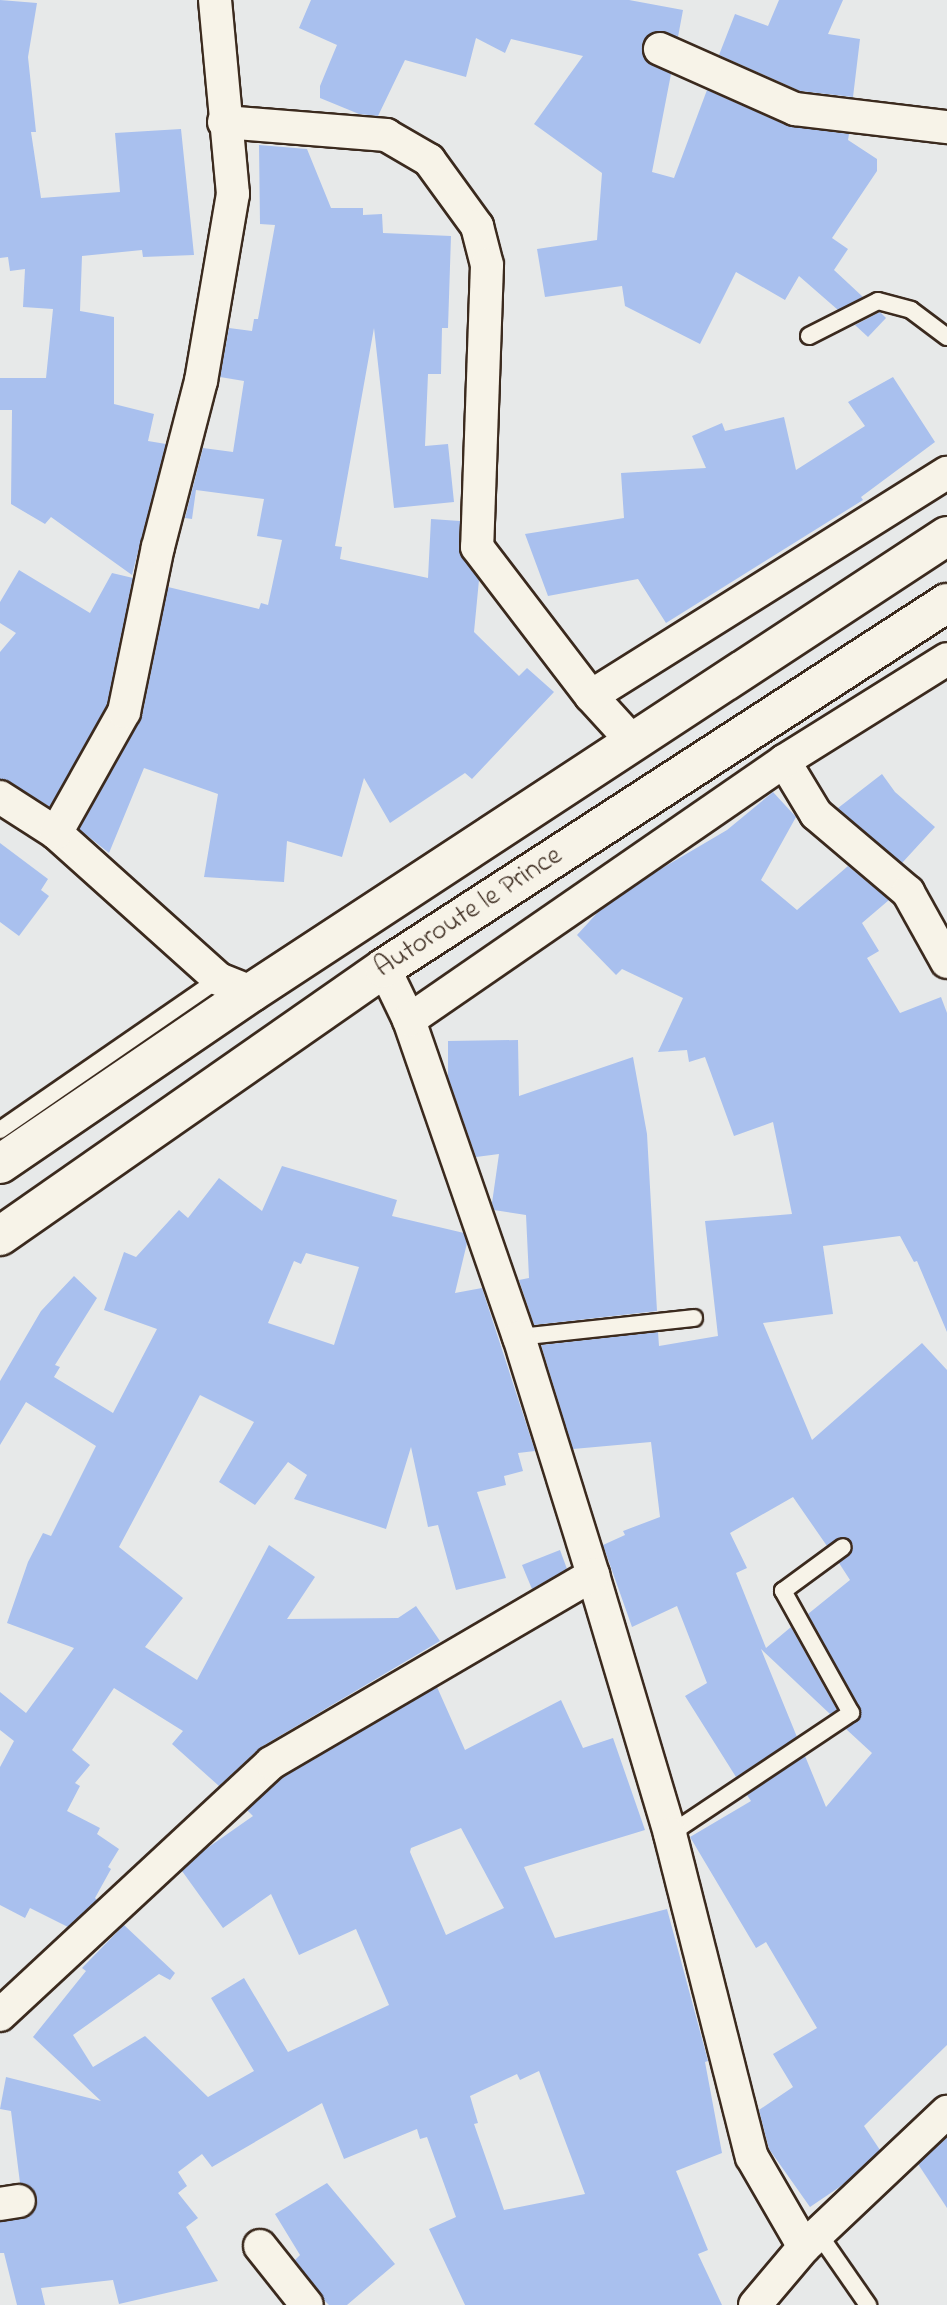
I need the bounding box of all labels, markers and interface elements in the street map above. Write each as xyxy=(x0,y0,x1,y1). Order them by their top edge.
street label: Autoroute le Prince xyxy=(369,840,569,986)

